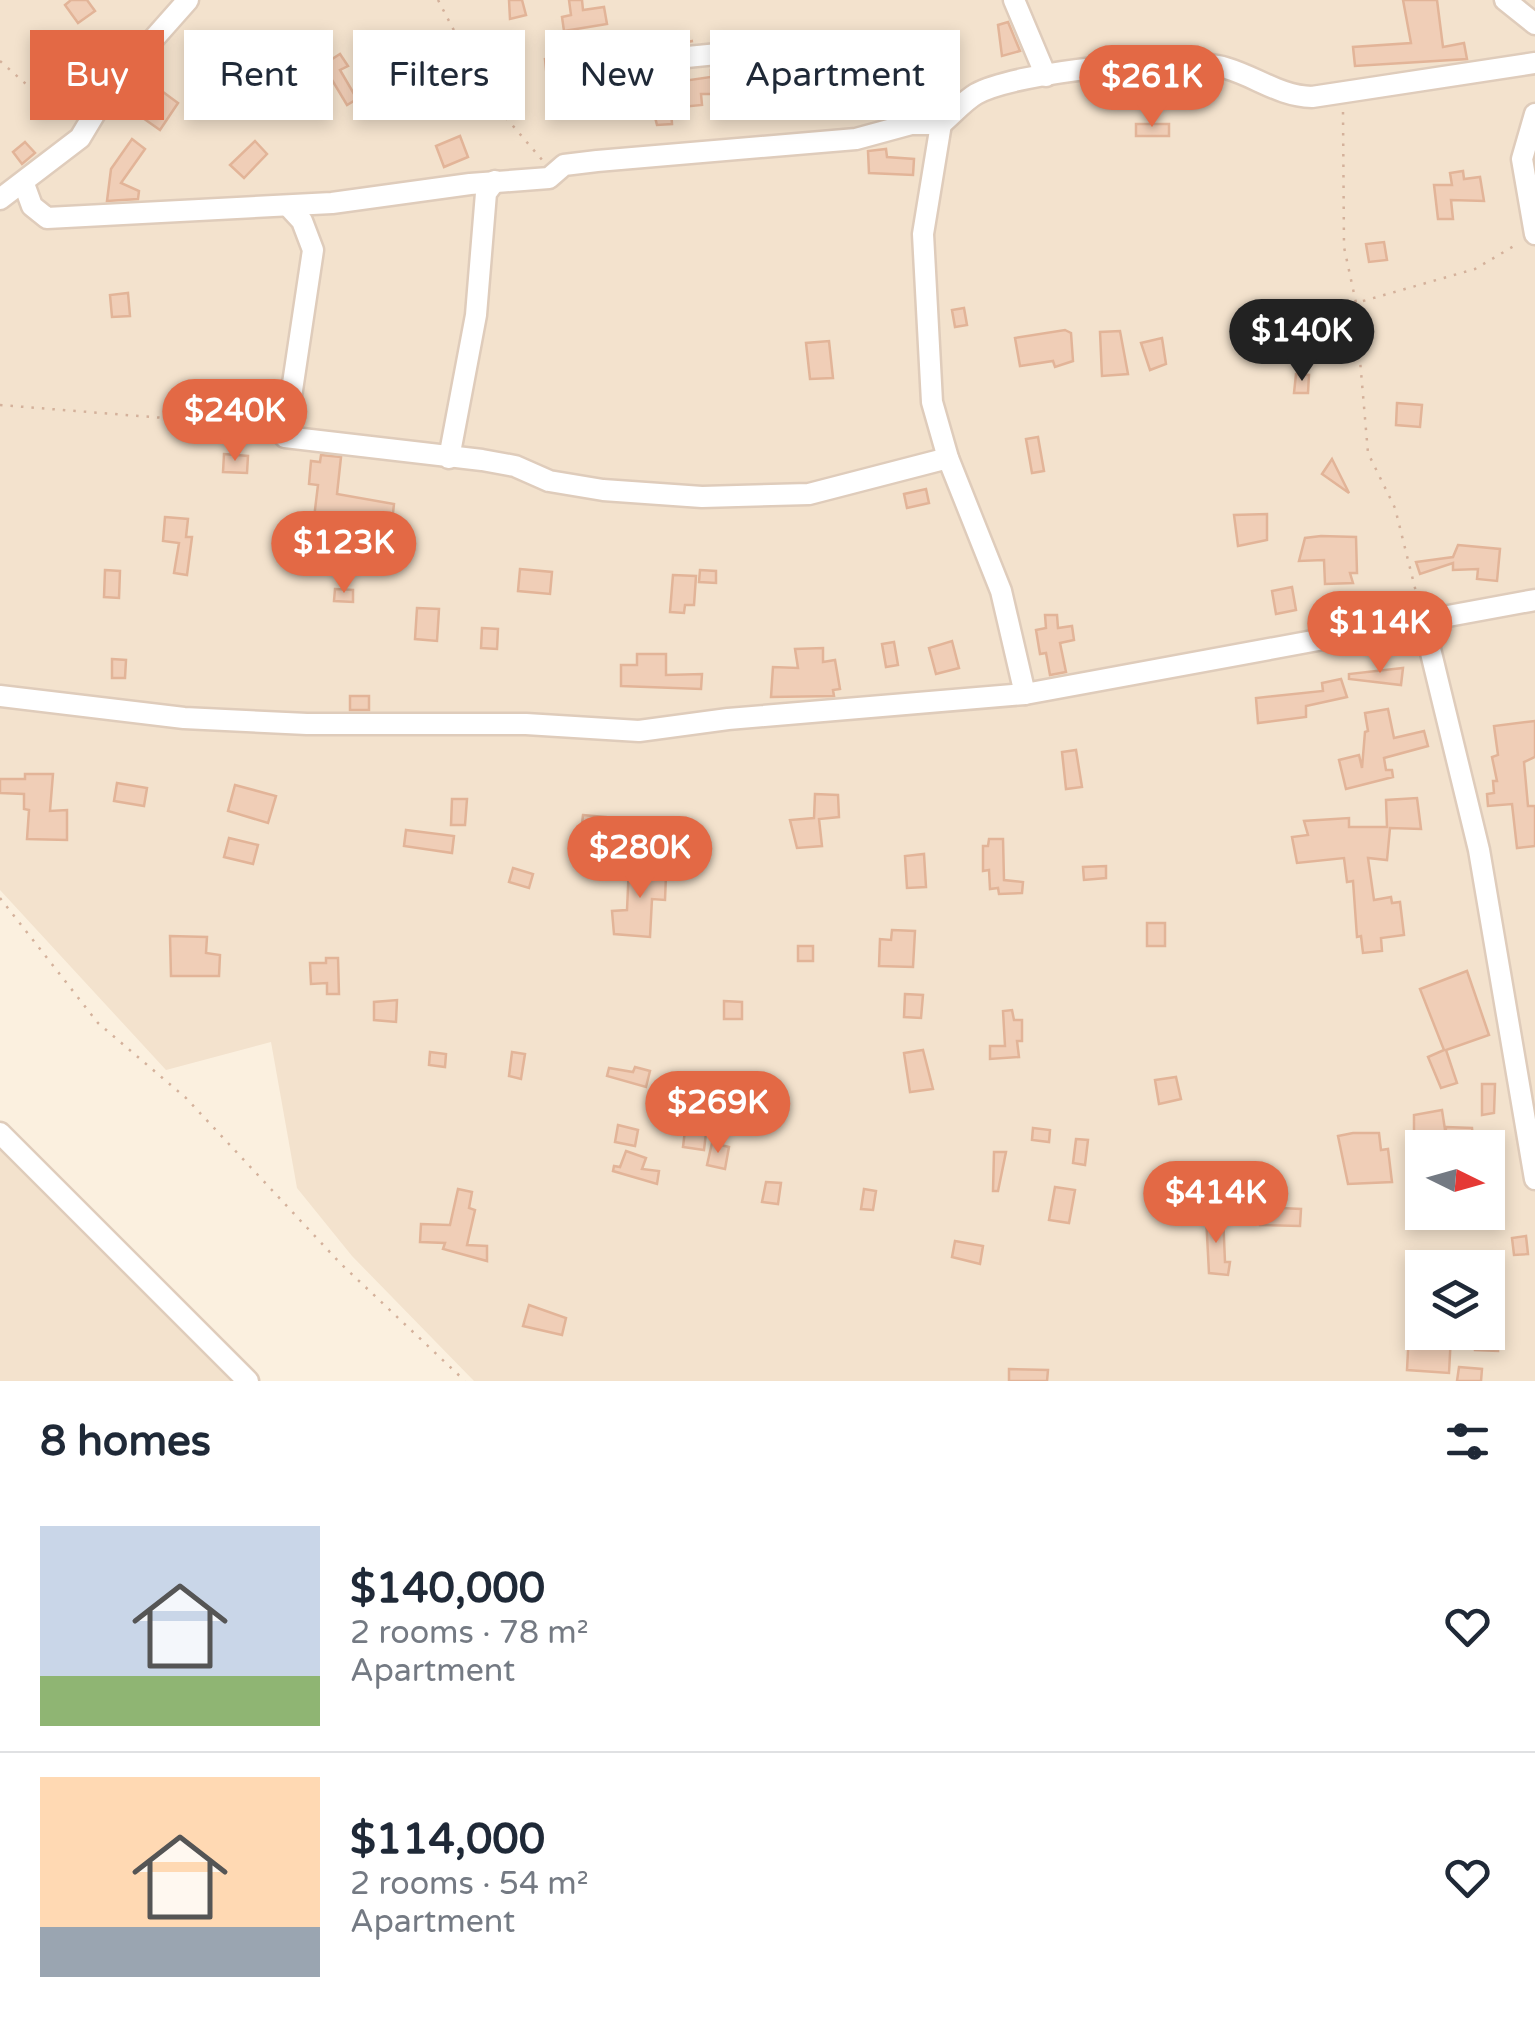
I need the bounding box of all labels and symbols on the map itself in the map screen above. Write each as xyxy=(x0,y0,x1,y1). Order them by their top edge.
pin: $261K xyxy=(1082,45,1222,130)
pin: $140K xyxy=(1232,299,1372,384)
pin: $240K xyxy=(165,379,305,464)
pin: $123K xyxy=(274,511,414,596)
pin: $114K xyxy=(1310,591,1450,676)
pin: $280K xyxy=(570,816,710,901)
pin: $269K xyxy=(648,1071,788,1156)
north arrow xyxy=(1405,1130,1505,1230)
pin: $414K xyxy=(1146,1161,1286,1246)

